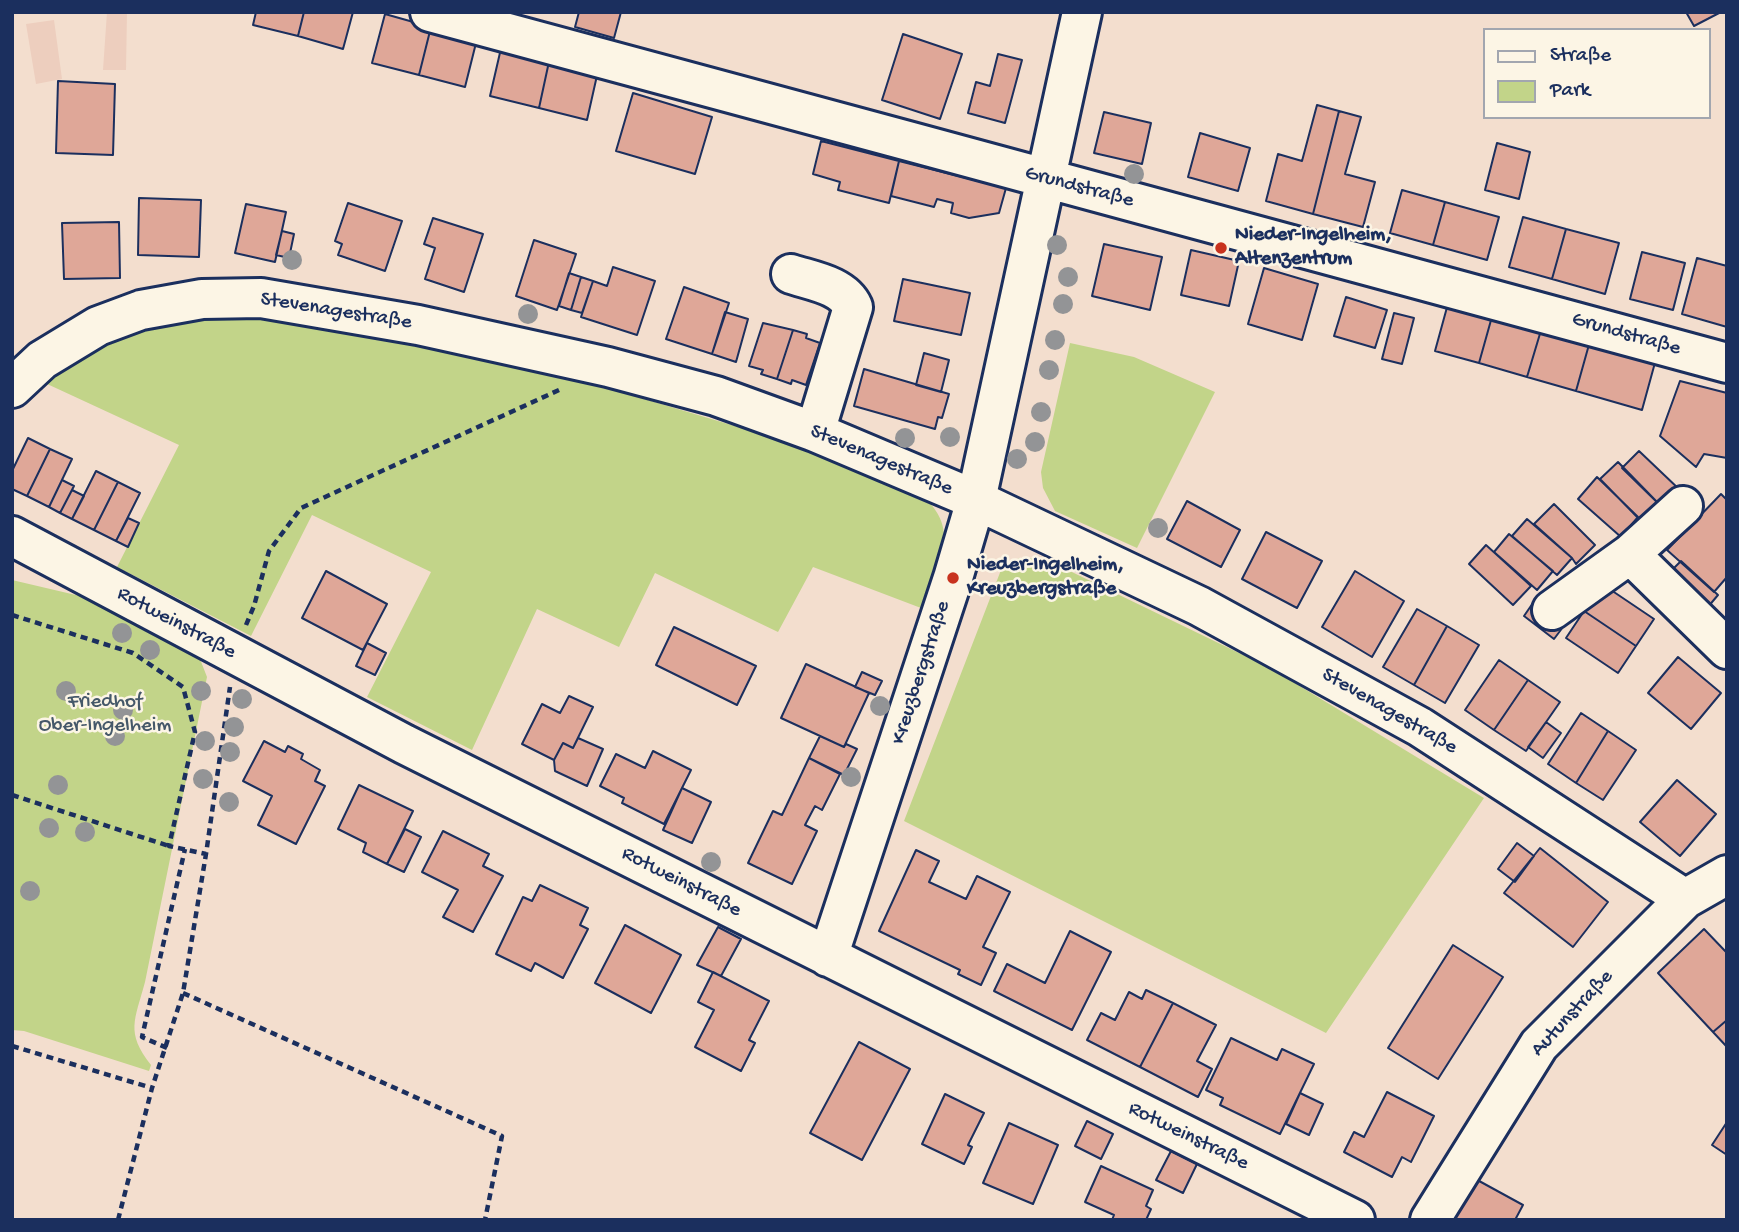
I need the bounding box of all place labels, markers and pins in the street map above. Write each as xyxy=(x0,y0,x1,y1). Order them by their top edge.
place label: Nieder-Ingelheim, Altenzentrum xyxy=(1235,223,1392,273)
marker: Nieder-Ingelheim, Altenzentrum xyxy=(1213,240,1229,256)
place label: Nieder-Ingelheim, Kreuzbergstraße xyxy=(967,553,1124,603)
marker: Nieder-Ingelheim, Kreuzbergstraße xyxy=(945,570,961,586)

